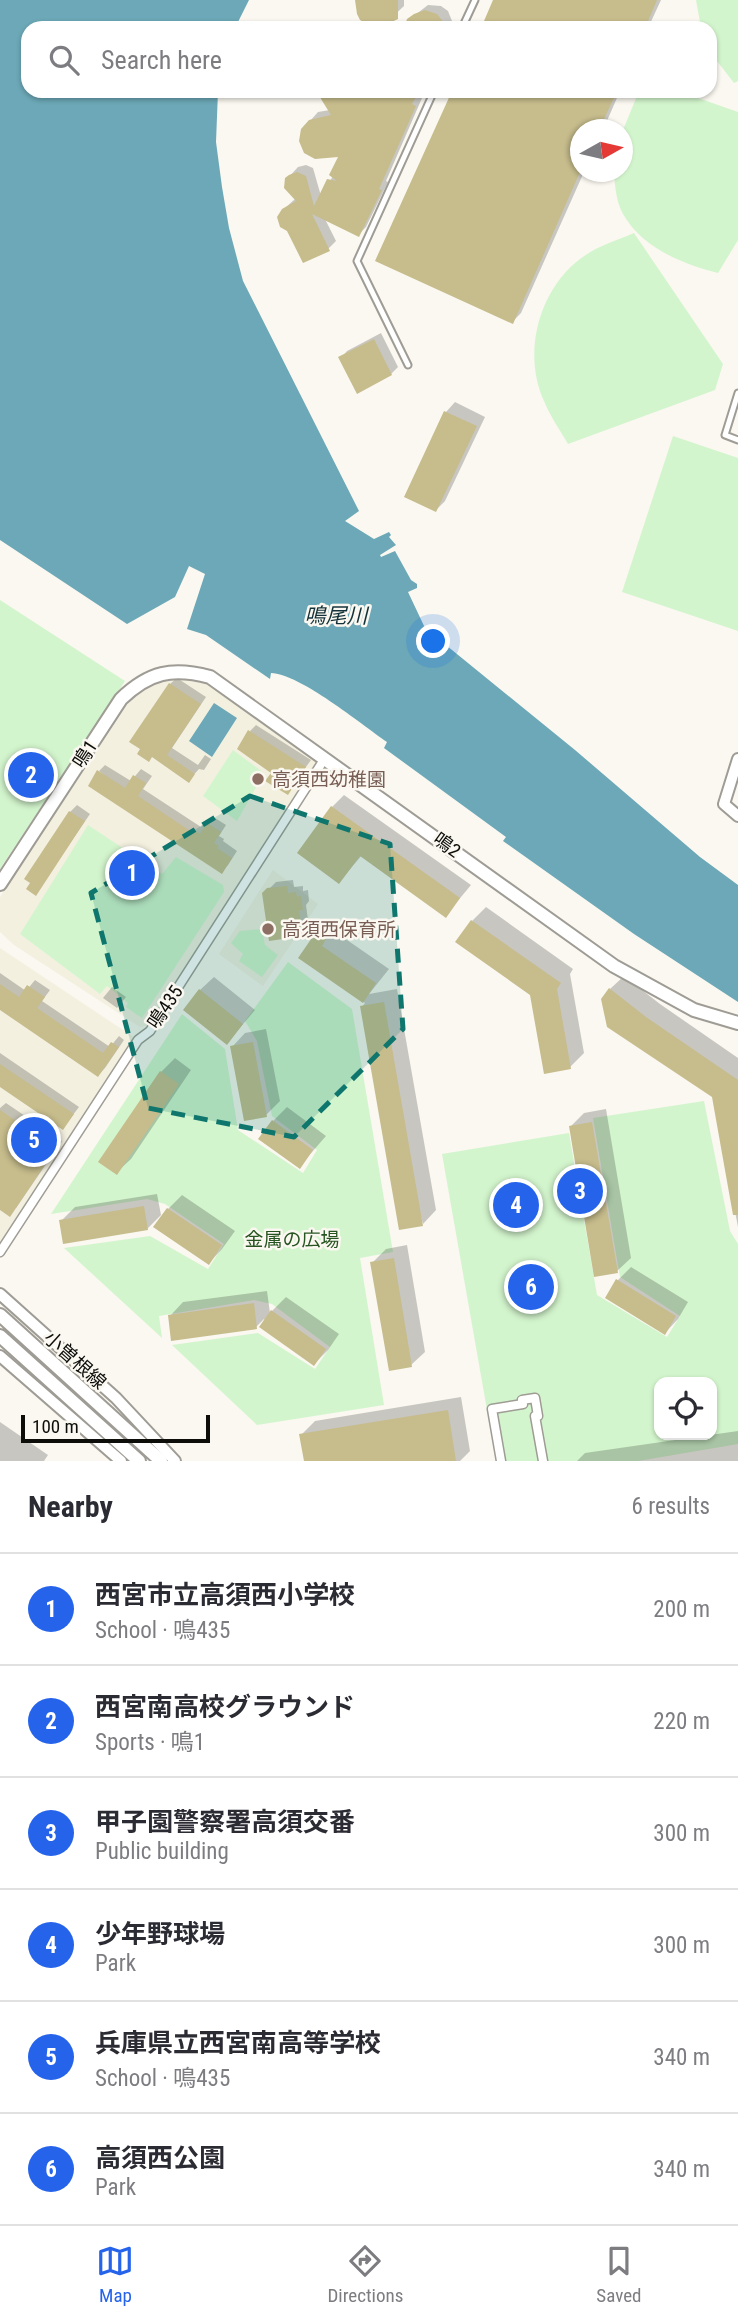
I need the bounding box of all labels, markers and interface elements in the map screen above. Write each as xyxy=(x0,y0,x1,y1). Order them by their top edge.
search box xyxy=(21,21,717,98)
icon: search xyxy=(45,41,83,79)
text: Search here xyxy=(101,45,222,75)
north arrow xyxy=(570,119,633,182)
water label: 鳴尾川 xyxy=(305,604,369,628)
your location xyxy=(416,624,450,658)
street label: 鳴1 xyxy=(68,736,102,772)
pin: 2 xyxy=(8,749,54,801)
place label: 高須西幼稚園 xyxy=(272,768,386,791)
marker: 高須西幼稚園 xyxy=(250,771,266,787)
street label: 鳴2 xyxy=(429,827,465,863)
pin: 1 xyxy=(109,847,155,899)
place label: 高須西保育所 xyxy=(282,918,396,941)
marker: 高須西保育所 xyxy=(260,921,276,937)
street label: 鳴435 xyxy=(142,981,188,1033)
pin: 5 xyxy=(11,1114,57,1166)
pin: 3 xyxy=(557,1165,603,1217)
pin: 4 xyxy=(493,1179,539,1231)
park label: 金属の広場 xyxy=(244,1228,340,1251)
pin: 6 xyxy=(508,1261,554,1313)
street label: 小曽根線 xyxy=(39,1326,111,1394)
map controls xyxy=(654,1377,717,1440)
button: locate xyxy=(654,1377,717,1440)
scale bar xyxy=(21,1412,210,1444)
text: 100 m xyxy=(32,1415,79,1438)
text: Nearby xyxy=(28,1489,113,1524)
text: 6 results xyxy=(632,1493,710,1520)
text: 西宮市立高須西小学校 xyxy=(95,1580,355,1610)
text: 1 xyxy=(45,1596,57,1623)
text: 200 m xyxy=(653,1596,710,1623)
text: School · 鳴435 xyxy=(95,1617,230,1644)
text: 西宮南高校グラウンド xyxy=(95,1692,355,1722)
text: 2 xyxy=(45,1708,57,1735)
text: 220 m xyxy=(653,1708,710,1735)
text: Sports · 鳴1 xyxy=(95,1729,205,1756)
text: 甲子園警察署高須交番 xyxy=(95,1807,355,1837)
text: 3 xyxy=(45,1820,57,1847)
text: 300 m xyxy=(653,1820,710,1847)
text: Public building xyxy=(95,1838,229,1865)
text: 少年野球場 xyxy=(95,1919,225,1949)
text: 4 xyxy=(45,1932,57,1959)
text: 300 m xyxy=(653,1932,710,1959)
text: Park xyxy=(95,1950,136,1977)
text: 兵庫県立西宮南高等学校 xyxy=(95,2028,381,2058)
text: 5 xyxy=(45,2044,57,2071)
text: 340 m xyxy=(653,2044,710,2071)
text: School · 鳴435 xyxy=(95,2065,230,2092)
text: 高須西公園 xyxy=(95,2143,225,2173)
text: 6 xyxy=(45,2156,57,2183)
text: 340 m xyxy=(653,2156,710,2183)
text: Park xyxy=(95,2174,136,2201)
tab: Map xyxy=(96,2242,134,2307)
tab: Directions xyxy=(327,2242,403,2307)
tab: Saved xyxy=(596,2242,642,2307)

